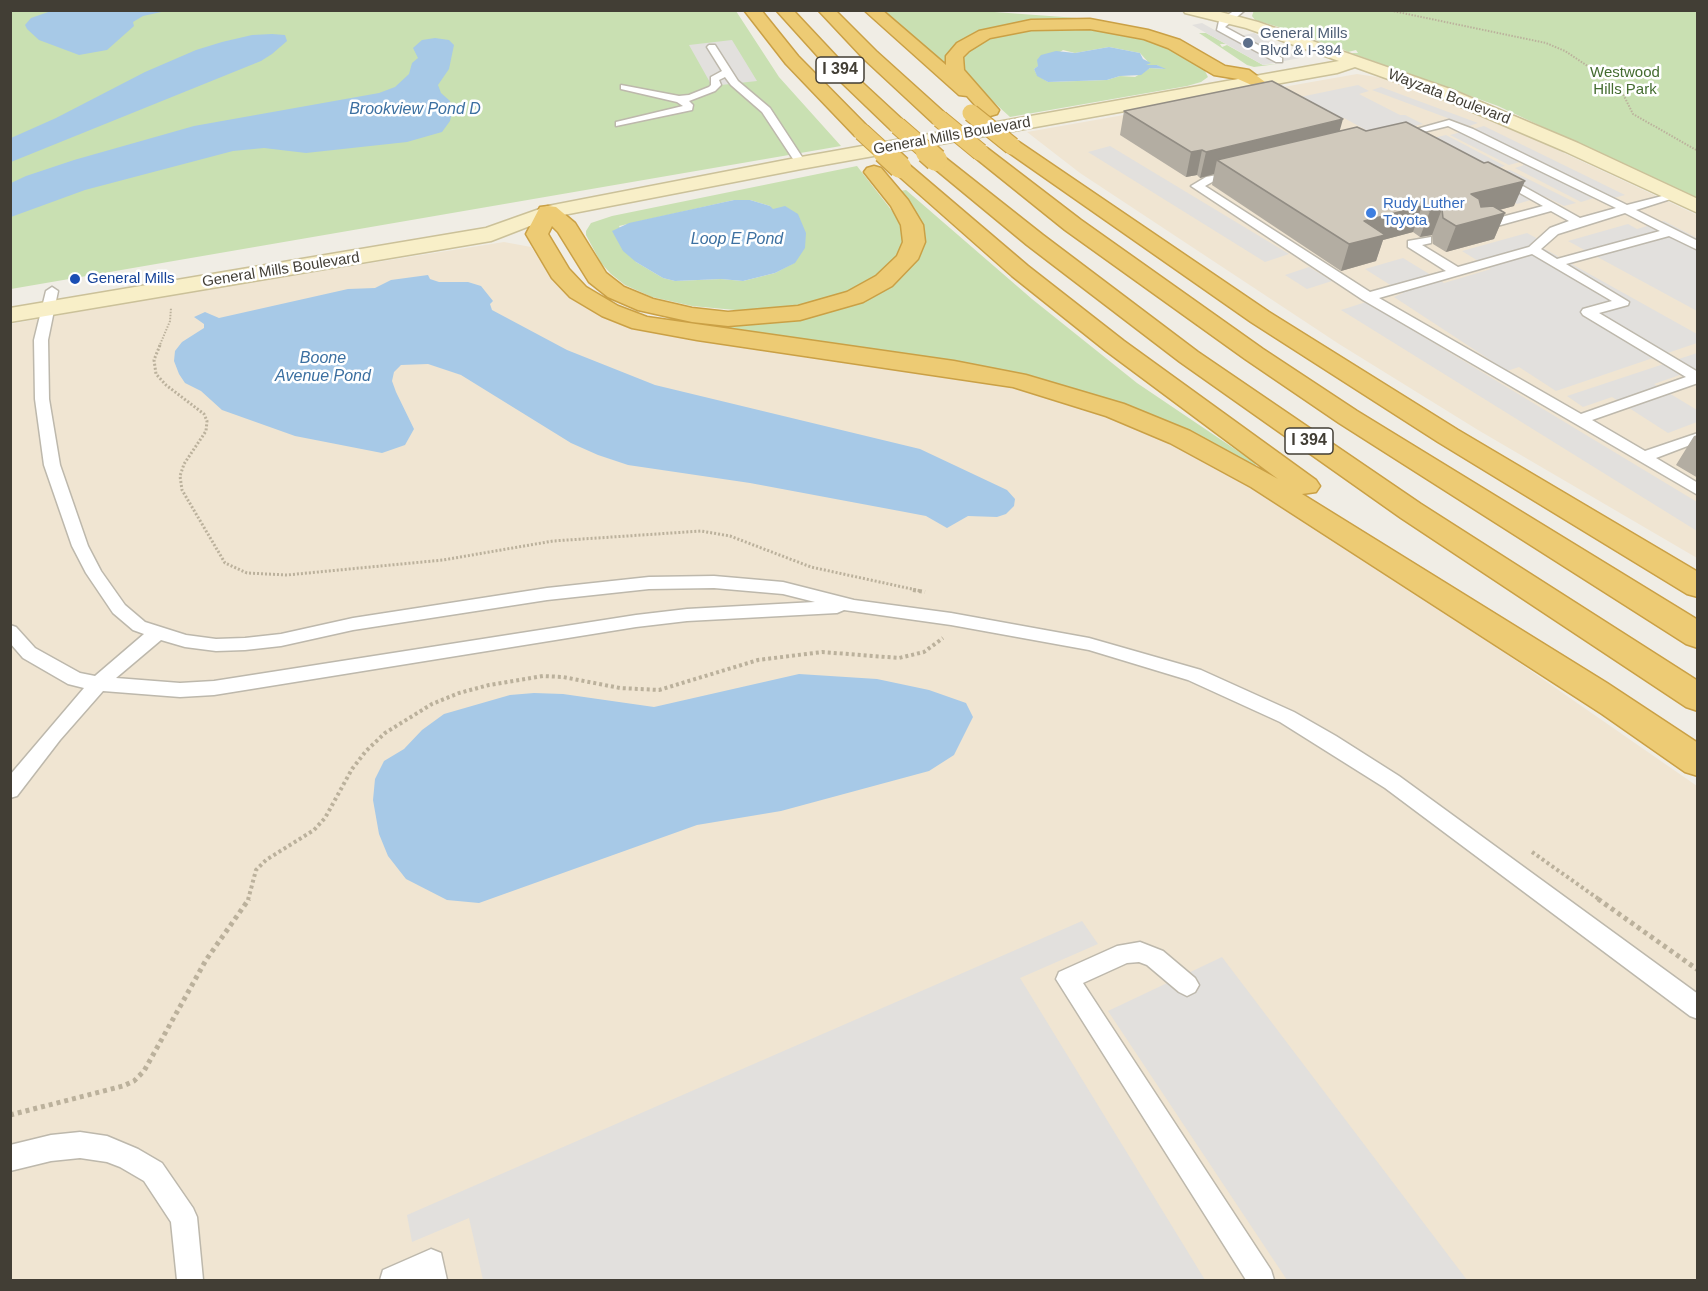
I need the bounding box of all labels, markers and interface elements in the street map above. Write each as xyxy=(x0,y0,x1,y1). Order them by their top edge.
place label: General Mills Blvd & I-394 xyxy=(1260,25,1348,60)
marker: General Mills Blvd & I-394 xyxy=(1241,36,1255,50)
road number: I 394 xyxy=(816,57,864,83)
park label: Westwood Hills Park xyxy=(1590,64,1660,99)
street label: Wayzata Boulevard xyxy=(1385,65,1513,129)
water label: Brookview Pond D xyxy=(349,100,481,120)
street label: General Mills Boulevard xyxy=(872,113,1032,159)
place label: Rudy Luther Toyota xyxy=(1383,195,1465,230)
marker: Rudy Luther Toyota xyxy=(1364,206,1378,220)
water label: Loop E Pond xyxy=(691,230,783,250)
street label: General Mills Boulevard xyxy=(201,249,361,291)
place label: General Mills xyxy=(87,270,175,288)
marker: General Mills xyxy=(68,272,82,286)
water label: Boone Avenue Pond xyxy=(275,349,371,387)
road number: I 394 xyxy=(1285,428,1333,454)

